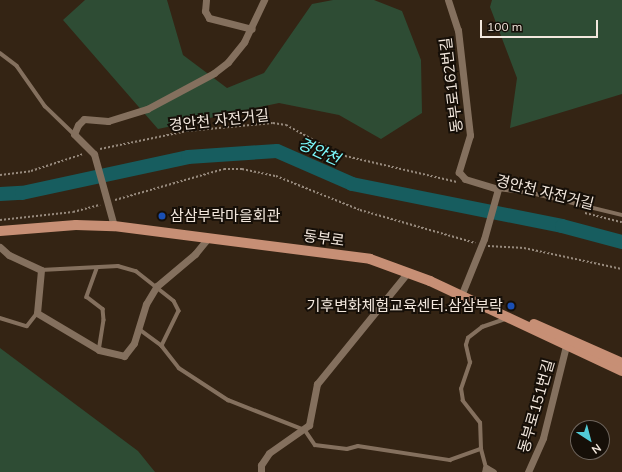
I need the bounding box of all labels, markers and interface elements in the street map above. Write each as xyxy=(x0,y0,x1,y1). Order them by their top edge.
scale bar xyxy=(482,12,600,38)
text: 100 m xyxy=(487,19,522,34)
street label: 동부로162번길 xyxy=(436,36,466,134)
street label: 경안천 자전거길 xyxy=(168,106,270,134)
water label: 경안천 xyxy=(295,133,343,169)
street label: 경안천 자전거길 xyxy=(494,171,596,213)
place label: 삼삼부락마을회관 xyxy=(170,207,280,225)
marker: 삼삼부락마을회관 xyxy=(157,211,167,221)
street label: 동부로 xyxy=(302,226,346,250)
place label: 기후변화체험교육센터.삼삼부락 xyxy=(306,297,503,315)
marker: 기후변화체험교육센터.삼삼부락 xyxy=(506,301,516,311)
street label: 동부로151번길 xyxy=(514,357,558,455)
north arrow xyxy=(570,420,610,460)
text: N xyxy=(589,441,604,457)

